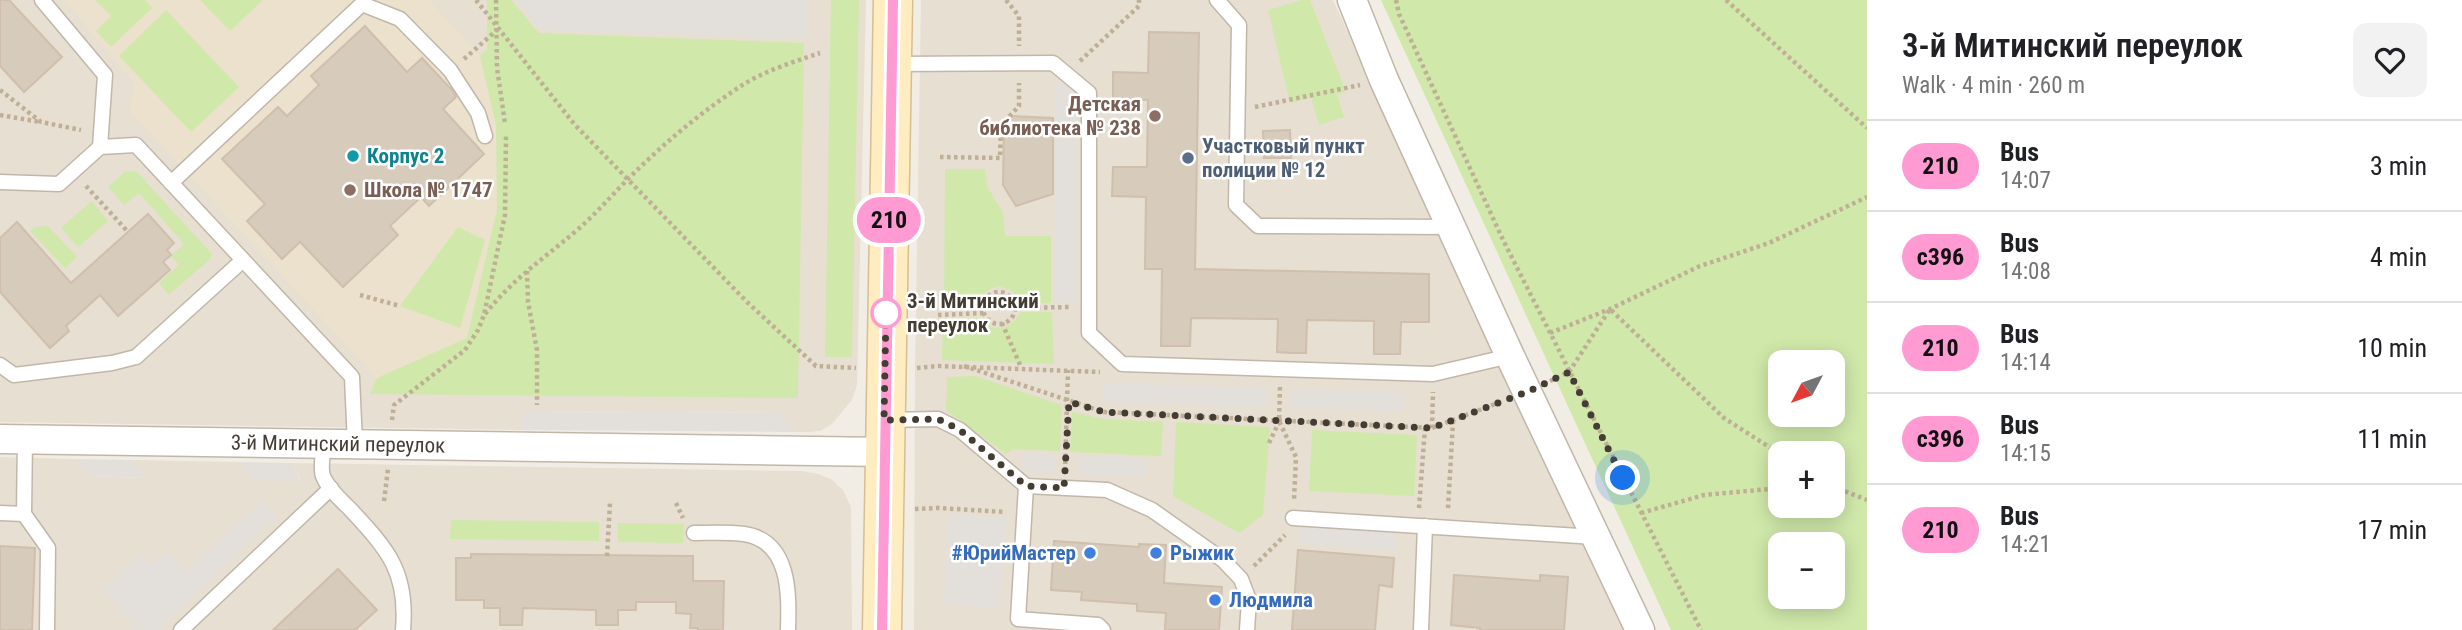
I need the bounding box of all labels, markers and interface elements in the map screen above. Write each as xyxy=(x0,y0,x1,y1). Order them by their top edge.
button: heart xyxy=(2353,23,2427,97)
text: 3-й Митинский переулок xyxy=(1902,26,2243,65)
text: Walk · 4 min · 260 m xyxy=(1902,72,2085,99)
place label: Детская библиотека № 238 xyxy=(979,92,1141,140)
marker: Детская библиотека № 238 xyxy=(1147,108,1163,124)
place label: Участковый пункт полиции № 12 xyxy=(1202,134,1365,182)
text: Bus xyxy=(2000,137,2039,167)
place label: Корпус 2 xyxy=(367,144,444,168)
marker: Корпус 2 xyxy=(345,148,361,164)
marker: Участковый пункт полиции № 12 xyxy=(1180,150,1196,166)
text: 3 min xyxy=(2370,151,2427,181)
text: 210 xyxy=(1922,152,1959,180)
text: 14:07 xyxy=(2000,167,2051,194)
place label: Школа № 1747 xyxy=(364,178,493,202)
marker: Школа № 1747 xyxy=(342,182,358,198)
line badge: 210 xyxy=(849,197,929,243)
text: 210 xyxy=(871,206,907,234)
text: Bus xyxy=(2000,228,2039,258)
text: 4 min xyxy=(2370,242,2427,272)
text: с396 xyxy=(1917,243,1964,271)
text: 14:08 xyxy=(2000,258,2051,285)
place label: 3-й Митинский переулок xyxy=(907,289,1039,337)
marker: 3-й Митинский переулок xyxy=(871,298,901,328)
text: Bus xyxy=(2000,319,2039,349)
text: 10 min xyxy=(2357,333,2427,363)
text: 210 xyxy=(1922,334,1959,362)
text: 14:14 xyxy=(2000,349,2051,376)
north arrow xyxy=(1768,350,1844,427)
map controls xyxy=(1768,350,1845,609)
text: Bus xyxy=(2000,410,2039,440)
text: 11 min xyxy=(2357,424,2427,454)
text: с396 xyxy=(1917,425,1964,453)
street label: 3-й Митинский переулок xyxy=(231,430,445,458)
text: 14:15 xyxy=(2000,440,2051,467)
button: + xyxy=(1768,441,1845,518)
your location xyxy=(1605,460,1640,495)
text: Bus xyxy=(2000,501,2039,531)
text: 17 min xyxy=(2357,515,2427,545)
text: 210 xyxy=(1922,516,1959,544)
text: 14:21 xyxy=(2000,531,2051,558)
button: − xyxy=(1768,532,1845,609)
place label: #ЮрийМастер xyxy=(952,541,1076,565)
place label: Рыжик xyxy=(1170,541,1235,565)
marker: #ЮрийМастер xyxy=(1082,545,1098,561)
marker: Рыжик xyxy=(1148,545,1164,561)
place label: Людмила xyxy=(1229,588,1313,612)
marker: Людмила xyxy=(1207,592,1223,608)

